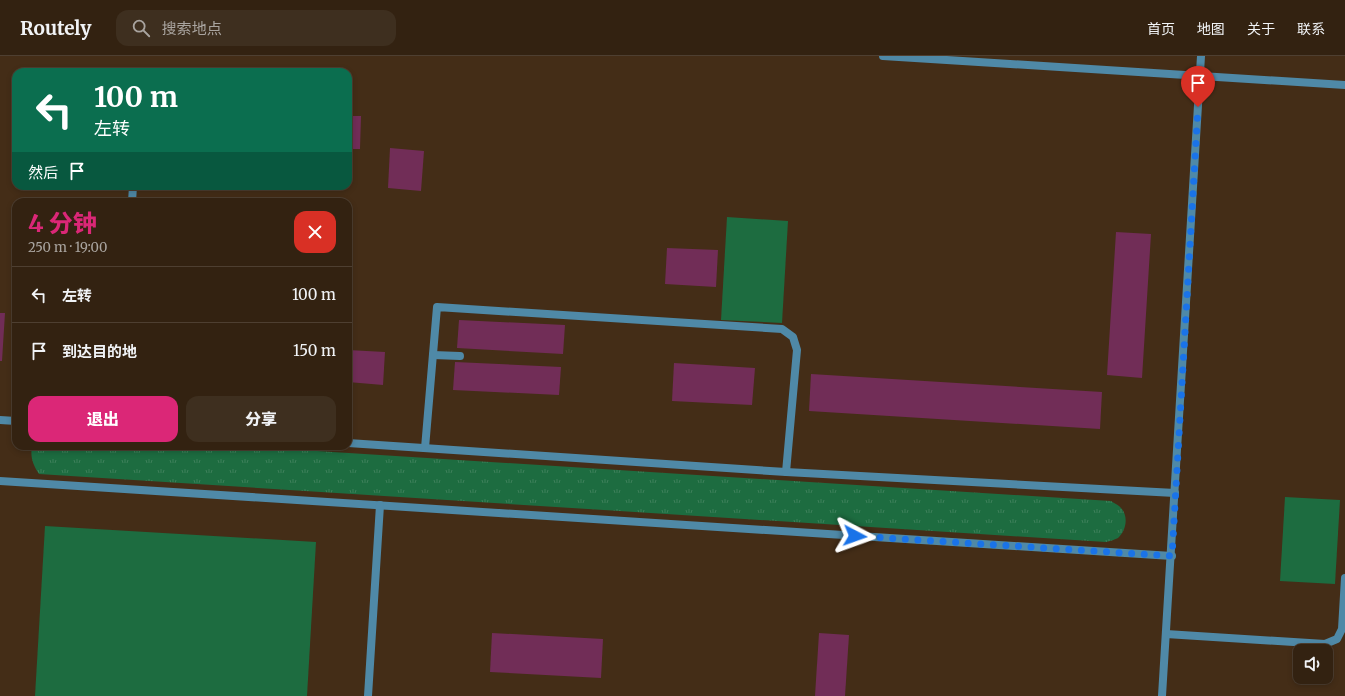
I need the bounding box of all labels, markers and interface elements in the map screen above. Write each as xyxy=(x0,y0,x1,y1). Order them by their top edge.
search box xyxy=(116,10,396,46)
text: Routely xyxy=(20,16,92,40)
icon: search xyxy=(130,17,152,39)
text: 搜索地点 xyxy=(162,19,222,38)
text: 首页 xyxy=(1147,20,1175,38)
text: 地图 xyxy=(1197,20,1225,38)
text: 关于 xyxy=(1247,20,1275,38)
text: 联系 xyxy=(1297,20,1325,38)
pin xyxy=(1181,66,1215,107)
icon: arrive xyxy=(1187,72,1209,94)
text: 100 m xyxy=(94,79,178,115)
icon: left xyxy=(28,84,80,136)
text: 左转 xyxy=(94,117,130,140)
icon: arrive xyxy=(66,160,88,182)
text: 然后 xyxy=(28,163,58,182)
text: 4 分钟 xyxy=(28,208,97,239)
button: close xyxy=(294,211,336,253)
text: 250 m · 19:00 xyxy=(28,239,107,256)
icon: left xyxy=(28,284,50,306)
text: 100 m xyxy=(292,285,336,304)
text: 左转 xyxy=(62,286,92,305)
icon: arrive xyxy=(28,340,50,362)
text: 150 m xyxy=(293,341,336,360)
text: 到达目的地 xyxy=(62,342,137,361)
button: 退出 xyxy=(28,396,178,442)
button: 分享 xyxy=(186,396,336,442)
position arrow xyxy=(834,515,876,557)
map controls xyxy=(1293,644,1333,684)
button: sound xyxy=(1293,644,1333,684)

